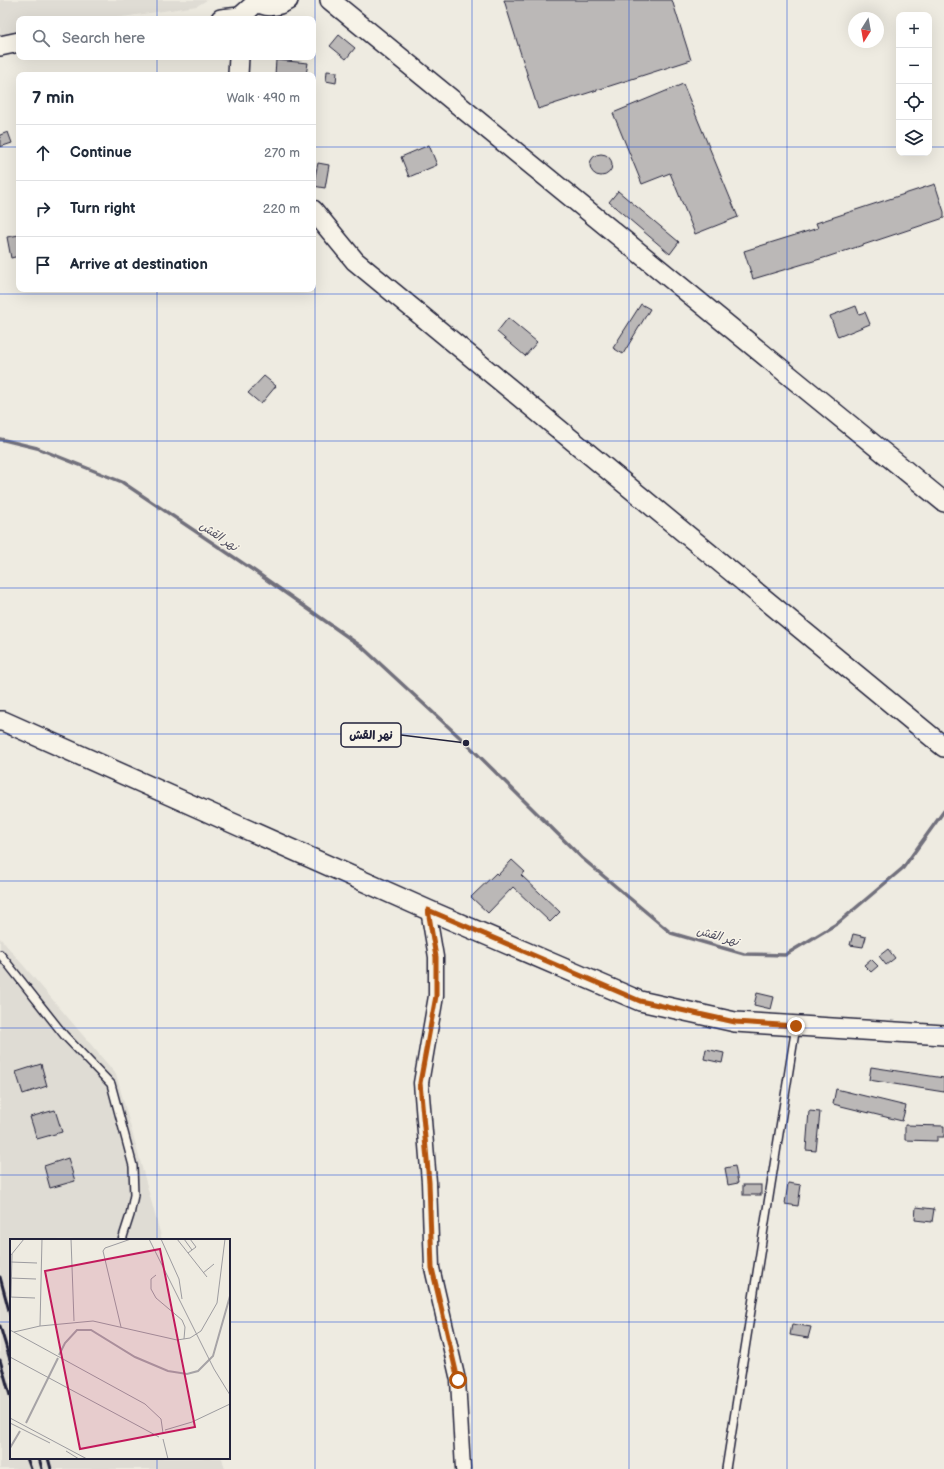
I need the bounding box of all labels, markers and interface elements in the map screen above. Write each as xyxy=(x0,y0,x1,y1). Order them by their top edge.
north arrow xyxy=(848,12,884,48)
map controls xyxy=(896,12,932,156)
button: + xyxy=(896,12,932,48)
search box xyxy=(16,16,316,60)
icon: search xyxy=(30,27,52,49)
text: Search here xyxy=(62,29,145,48)
button: − xyxy=(896,48,932,84)
button: locate xyxy=(896,84,932,120)
text: 7 min xyxy=(32,88,74,108)
text: Walk · 490 m xyxy=(226,90,300,106)
button: layers xyxy=(896,120,932,156)
icon: ahead xyxy=(32,142,54,164)
text: Continue xyxy=(70,143,132,162)
text: 270 m xyxy=(264,145,300,161)
icon: right xyxy=(32,198,54,220)
text: Turn right xyxy=(70,199,135,218)
text: 220 m xyxy=(263,201,300,217)
icon: arrive xyxy=(32,254,54,276)
text: Arrive at destination xyxy=(70,255,208,274)
water label: نهر القش xyxy=(197,518,242,556)
callout: نهر القش xyxy=(341,723,401,747)
text: نهر القش xyxy=(349,728,393,743)
water label: نهر القش xyxy=(695,923,743,950)
route end xyxy=(787,1017,805,1035)
inset map xyxy=(10,1239,230,1459)
route start xyxy=(449,1371,467,1389)

